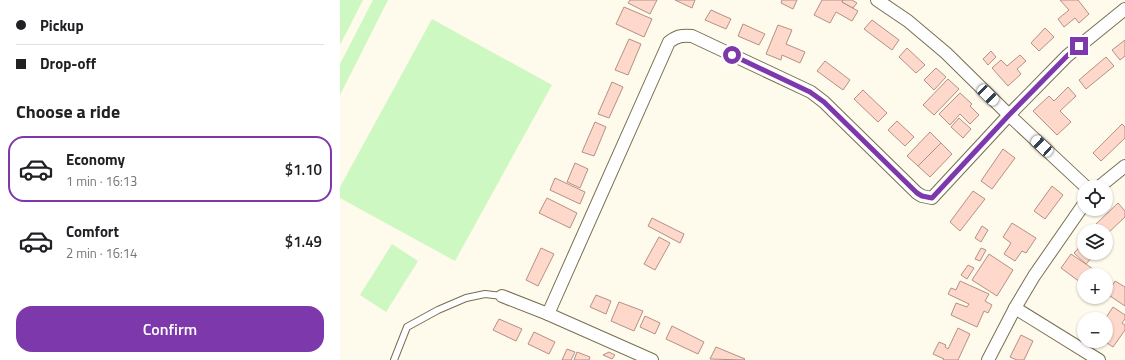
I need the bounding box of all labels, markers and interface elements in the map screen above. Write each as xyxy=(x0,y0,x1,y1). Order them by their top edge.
text: Pickup xyxy=(40,14,84,37)
route end xyxy=(1070,37,1088,55)
route start xyxy=(723,46,741,64)
text: Drop-off xyxy=(40,52,96,75)
car xyxy=(975,82,1001,108)
text: Choose a ride xyxy=(16,98,120,125)
car xyxy=(1029,133,1055,159)
text: Economy xyxy=(66,148,125,171)
icon: car xyxy=(18,151,54,187)
text: $1.10 xyxy=(285,158,322,181)
text: 1 min · 16:13 xyxy=(66,171,137,191)
map controls xyxy=(1077,180,1113,348)
button: locate xyxy=(1077,180,1113,216)
text: Comfort xyxy=(66,220,119,243)
icon: car xyxy=(18,223,54,259)
button: layers xyxy=(1077,224,1113,260)
text: $1.49 xyxy=(285,230,322,253)
text: 2 min · 16:14 xyxy=(66,243,137,263)
button: + xyxy=(1077,268,1113,304)
button: Confirm xyxy=(16,306,324,352)
button: − xyxy=(1077,312,1113,348)

